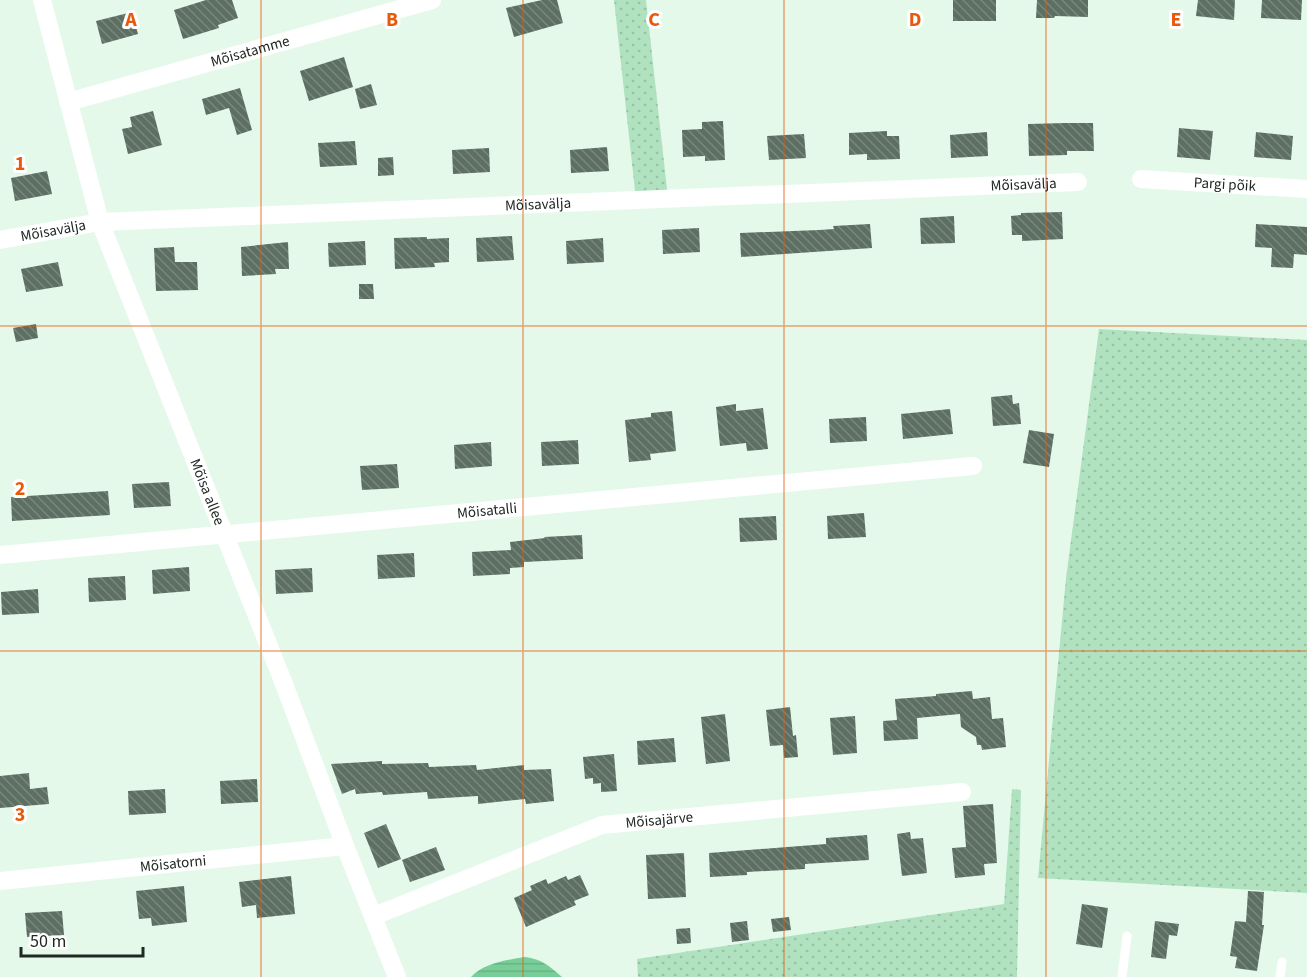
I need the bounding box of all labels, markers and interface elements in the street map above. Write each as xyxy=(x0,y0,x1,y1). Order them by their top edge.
text: A xyxy=(124,6,137,34)
text: B xyxy=(386,6,398,34)
text: C xyxy=(648,6,660,34)
text: D xyxy=(909,6,921,34)
text: E xyxy=(1171,6,1181,34)
street label: Mõisatamme xyxy=(208,30,292,73)
text: 1 xyxy=(15,150,25,178)
street label: Pargi põik xyxy=(1193,172,1257,197)
street label: Mõisavälja xyxy=(990,173,1057,197)
street label: Mõisavälja xyxy=(505,193,572,216)
street label: Mõisavälja xyxy=(19,215,88,247)
street label: Mõisa allee xyxy=(184,456,230,528)
text: 2 xyxy=(15,475,25,503)
street label: Mõisatalli xyxy=(456,498,518,524)
text: 3 xyxy=(15,801,25,829)
street label: Mõisajärve xyxy=(625,807,694,834)
street label: Mõisatorni xyxy=(139,850,207,878)
scale bar xyxy=(21,920,142,958)
text: 50 m xyxy=(30,929,66,954)

